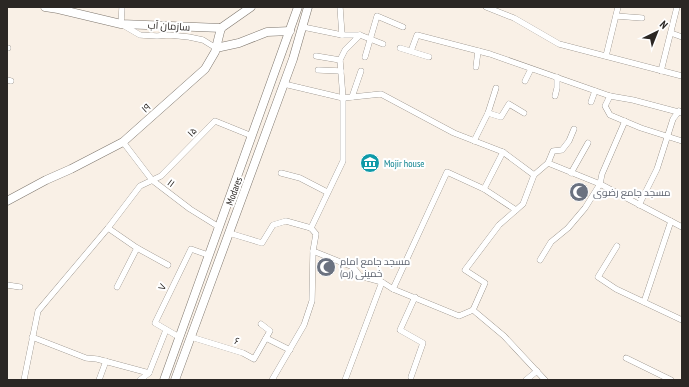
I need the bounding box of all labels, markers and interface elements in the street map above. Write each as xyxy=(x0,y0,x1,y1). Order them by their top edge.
north arrow xyxy=(637,12,677,52)
street label: سازمان آب xyxy=(147,18,191,34)
text: N xyxy=(657,18,671,32)
street label: ۱۹ xyxy=(139,100,153,116)
street label: ۱۵ xyxy=(184,124,200,140)
museum icon: Mojir house xyxy=(359,152,381,174)
place label: Mojir house xyxy=(384,157,424,170)
street label: Modares xyxy=(223,174,245,207)
street label: ۱۱ xyxy=(165,176,177,190)
mosque icon: مسجد جامع رضوی xyxy=(568,181,590,203)
place label: مسجد جامع رضوی xyxy=(593,186,670,199)
place label: مسجد جامع امام خمینی (ره) xyxy=(340,255,410,280)
mosque icon: مسجد جامع امام خمینی (ره) xyxy=(315,256,337,278)
street label: ۷ xyxy=(155,281,169,293)
street label: ۶ xyxy=(233,334,241,348)

